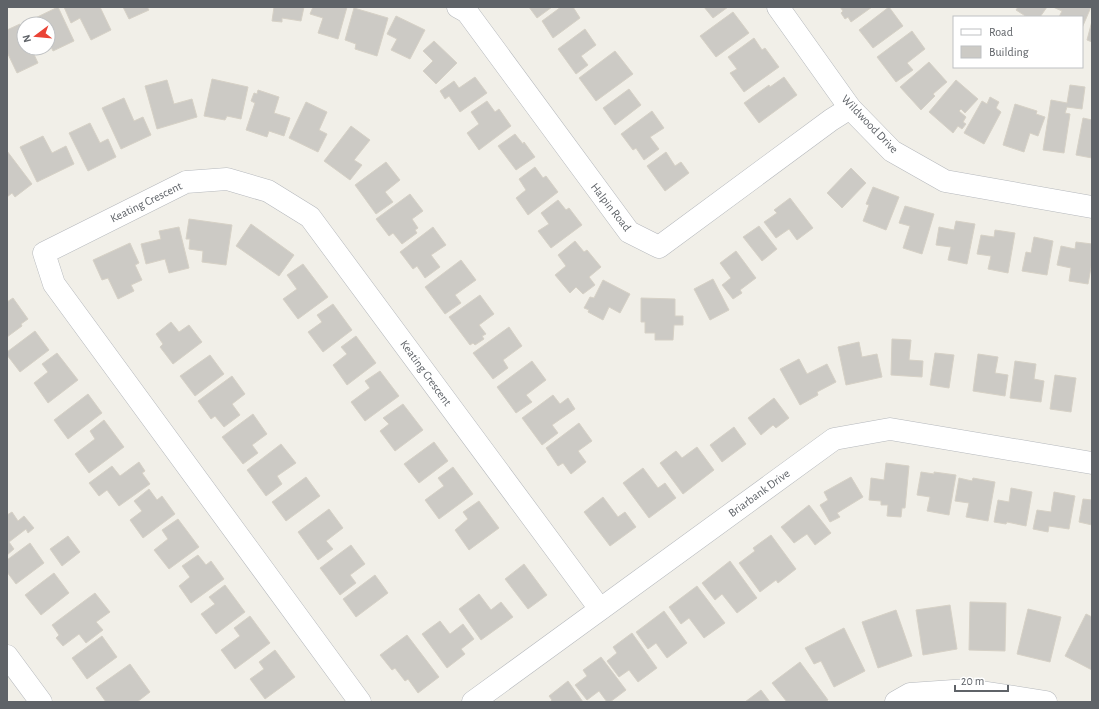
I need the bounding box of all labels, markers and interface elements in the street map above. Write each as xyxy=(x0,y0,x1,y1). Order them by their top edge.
north arrow xyxy=(16,16,56,56)
legend xyxy=(953,16,1083,68)
text: Road xyxy=(989,26,1013,38)
text: N xyxy=(21,33,33,44)
text: Building xyxy=(989,46,1029,58)
street label: Wildwood Drive xyxy=(839,93,901,155)
street label: Keating Crescent xyxy=(108,179,184,225)
street label: Halpin Road xyxy=(589,181,633,233)
street label: Keating Crescent xyxy=(398,338,454,408)
street label: Briarbank Drive xyxy=(726,467,792,519)
scale bar xyxy=(955,667,1008,693)
text: 20 m xyxy=(961,675,984,687)

